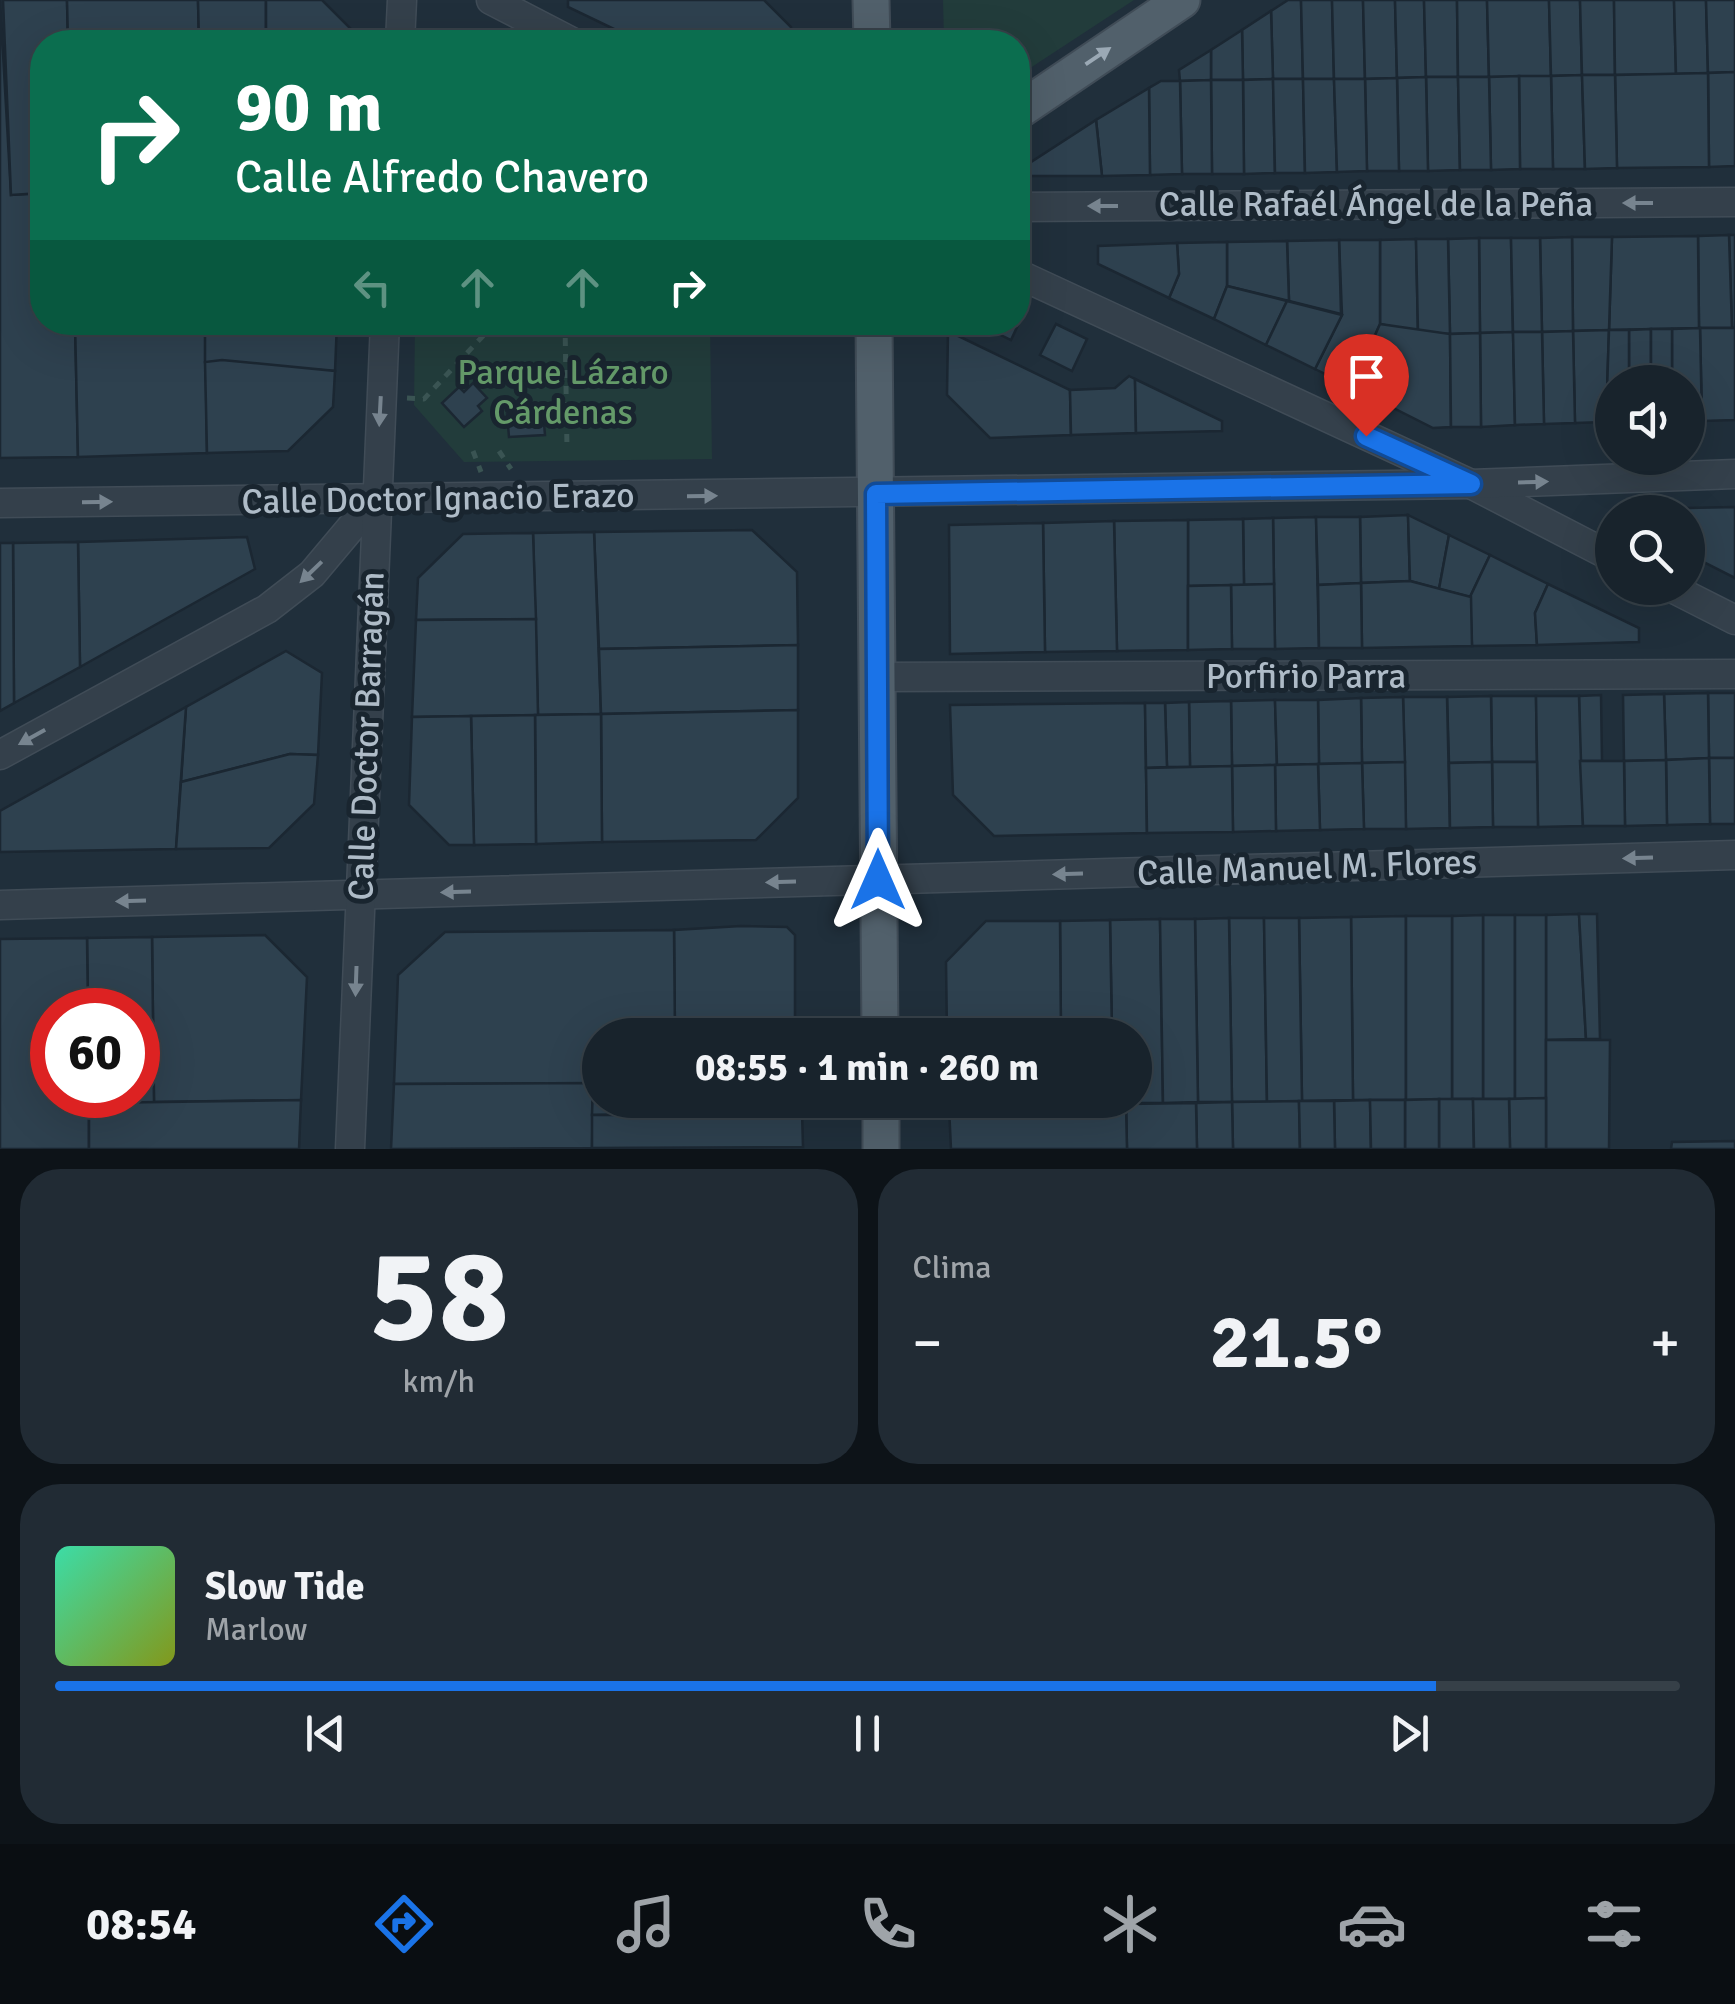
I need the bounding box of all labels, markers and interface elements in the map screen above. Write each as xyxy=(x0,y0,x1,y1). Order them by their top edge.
one-way arrow xyxy=(1085,48,1112,66)
text: 90 m xyxy=(235,64,383,150)
icon: right xyxy=(70,70,200,200)
text: Calle Alfredo Chavero xyxy=(235,150,649,205)
street label: Calle Rafaél Ángel de la Peña xyxy=(1159,183,1593,226)
one-way arrow xyxy=(1621,195,1653,211)
one-way arrow xyxy=(1086,198,1118,214)
icon: left xyxy=(345,260,400,315)
icon: ahead xyxy=(450,260,505,315)
icon: ahead xyxy=(555,260,610,315)
icon: right xyxy=(660,260,715,315)
pin xyxy=(1324,334,1409,437)
icon: arrive xyxy=(1339,349,1394,404)
park label: Parque Lázaro Cárdenas xyxy=(457,351,669,434)
map controls xyxy=(1595,365,1705,605)
button: sound xyxy=(1595,365,1705,475)
one-way arrow xyxy=(372,395,388,427)
one-way arrow xyxy=(1517,473,1549,489)
street label: Calle Doctor Ignacio Erazo xyxy=(241,474,635,523)
one-way arrow xyxy=(687,487,719,503)
one-way arrow xyxy=(82,494,114,510)
button: search xyxy=(1595,495,1705,605)
one-way arrow xyxy=(300,560,324,584)
street label: Calle Doctor Barragán xyxy=(339,571,394,901)
street label: Porfirio Parra xyxy=(1206,655,1406,698)
one-way arrow xyxy=(18,728,47,745)
position arrow xyxy=(826,828,930,932)
street label: Calle Manuel M. Flores xyxy=(1136,840,1478,895)
one-way arrow xyxy=(1621,851,1653,867)
one-way arrow xyxy=(1051,867,1083,883)
one-way arrow xyxy=(765,875,797,891)
one-way arrow xyxy=(440,884,472,900)
one-way arrow xyxy=(115,894,147,910)
one-way arrow xyxy=(348,965,364,997)
speed limit sign: 60 xyxy=(30,988,160,1118)
text: 08:55 · 1 min · 260 m xyxy=(695,1044,1039,1091)
text: 58 xyxy=(369,1217,509,1377)
text: Clima xyxy=(913,1248,991,1287)
text: 21.5° xyxy=(1210,1296,1383,1389)
text: − xyxy=(913,1309,942,1377)
text: + xyxy=(1650,1309,1680,1377)
text: km/h xyxy=(403,1362,475,1401)
text: Slow Tide xyxy=(205,1563,365,1610)
text: Marlow xyxy=(205,1610,307,1649)
icon: previous xyxy=(298,1706,353,1761)
icon: pause xyxy=(840,1706,895,1761)
icon: next xyxy=(1382,1706,1437,1761)
icon: directions xyxy=(369,1889,439,1959)
icon: music xyxy=(611,1889,681,1959)
icon: phone xyxy=(853,1889,923,1959)
icon: climate xyxy=(1095,1889,1165,1959)
icon: car xyxy=(1337,1889,1407,1959)
icon: filters xyxy=(1579,1889,1649,1959)
text: 08:54 xyxy=(86,1897,196,1952)

